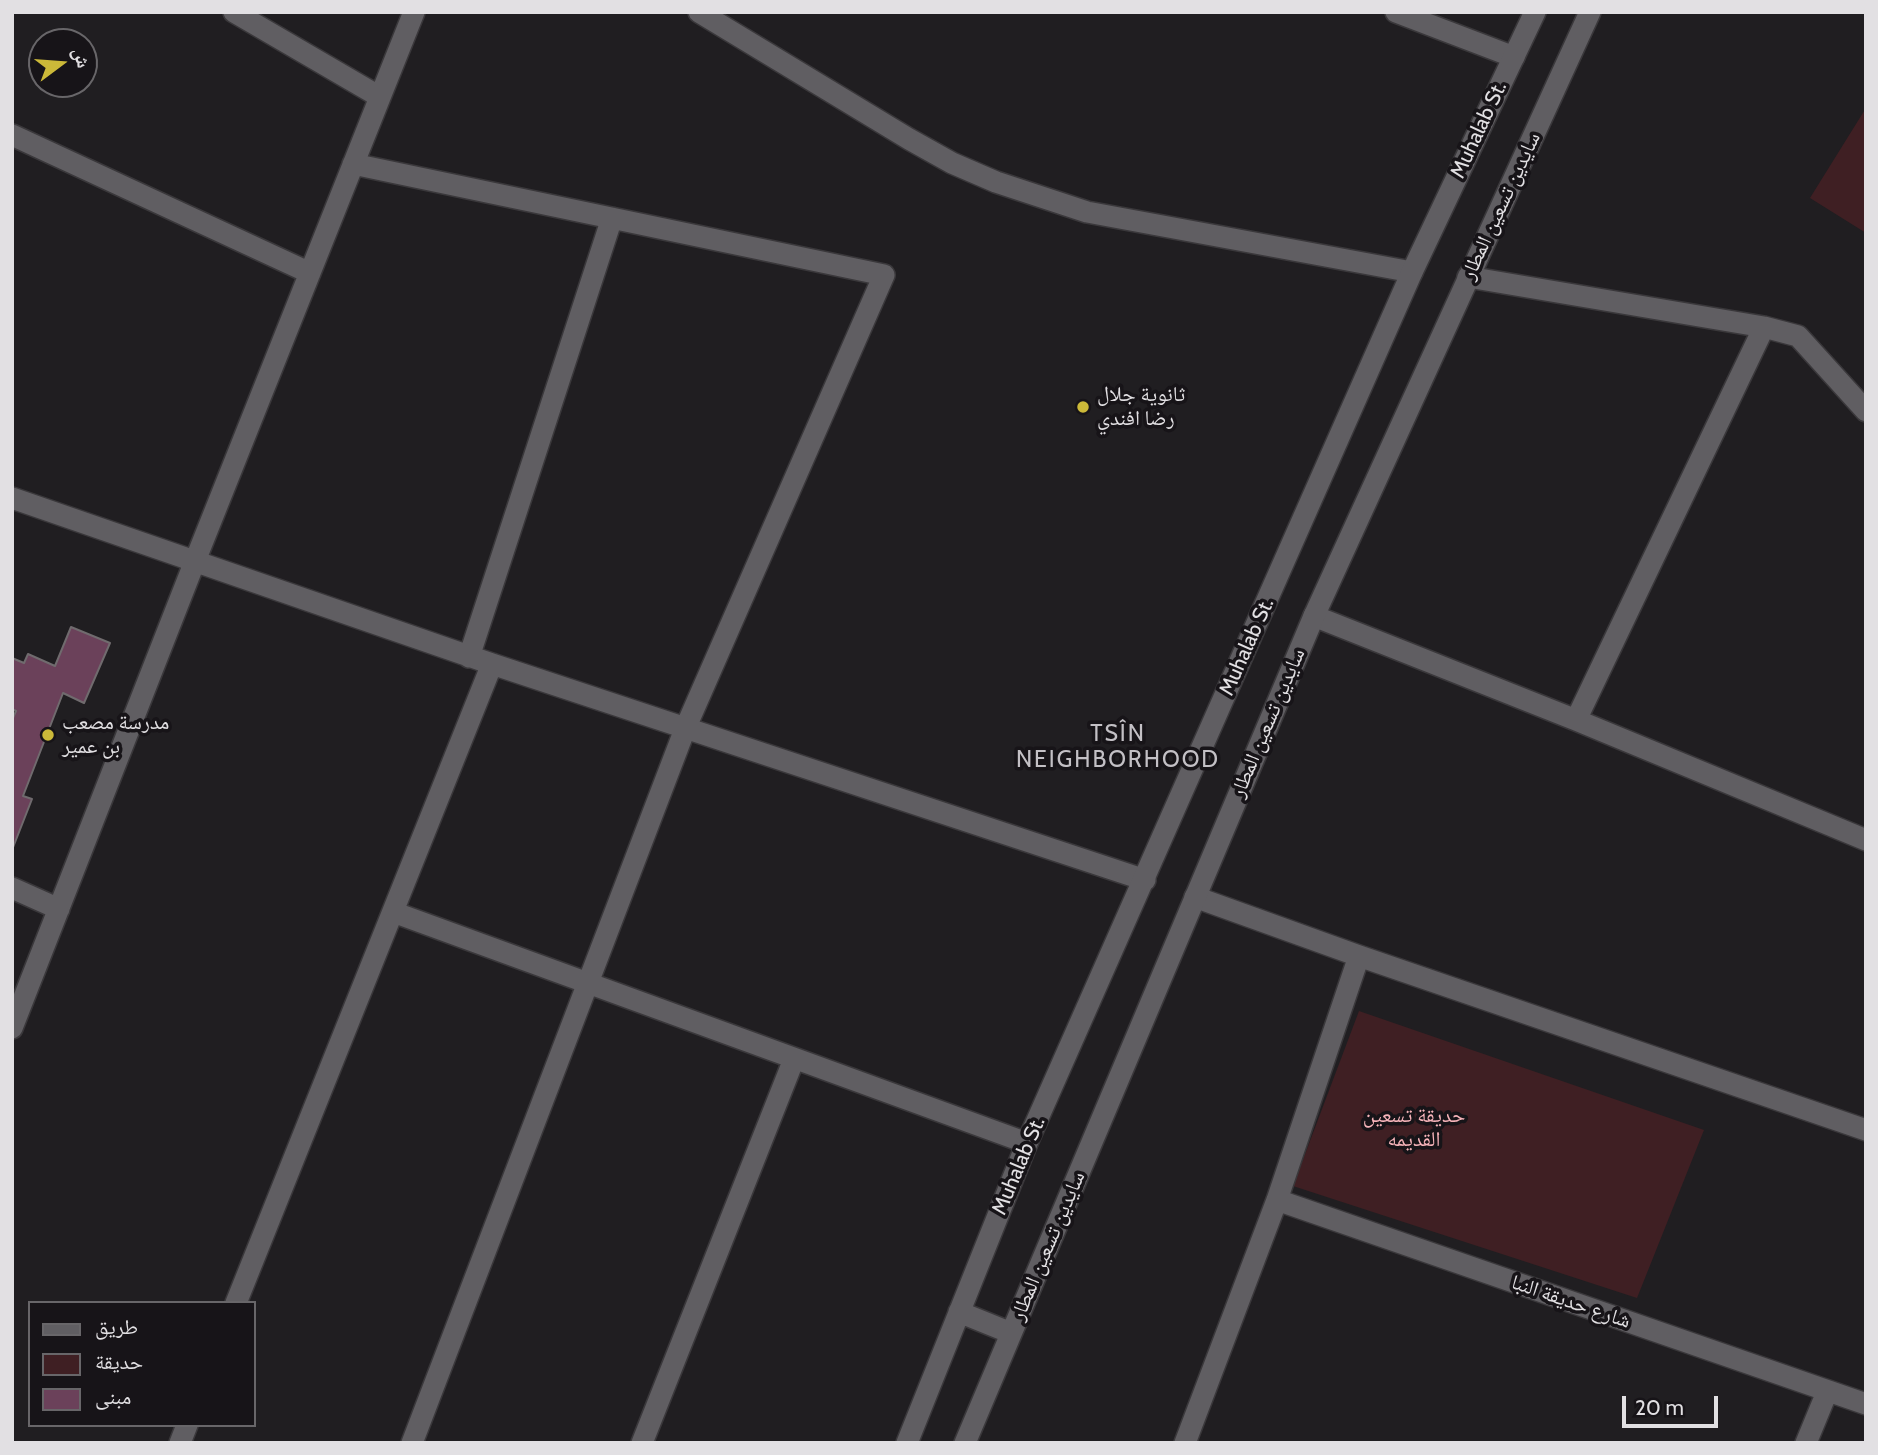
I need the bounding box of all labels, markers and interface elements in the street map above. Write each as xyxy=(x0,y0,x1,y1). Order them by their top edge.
north arrow xyxy=(28,28,98,98)
text: ش xyxy=(68,45,96,70)
street label: Muhalab St. xyxy=(1446,78,1512,182)
street label: سايدين تسعين المطار xyxy=(1456,128,1546,284)
place label: ثانوية جلال رضا افندي xyxy=(1097,382,1185,432)
marker: ثانوية جلال رضا افندي xyxy=(1075,399,1091,415)
street label: Muhalab St. xyxy=(1214,594,1280,700)
street label: سايدين تسعين المطار xyxy=(1225,645,1311,801)
place label: مدرسة مصعب بن عمير xyxy=(62,710,169,760)
district label: TSÎN NEIGHBORHOOD xyxy=(1017,720,1219,774)
marker: مدرسة مصعب بن عمير xyxy=(40,727,56,743)
park label: حديقة تسعين القديمه xyxy=(1363,1103,1465,1153)
street label: Muhalab St. xyxy=(987,1113,1051,1219)
street label: سايدين تسعين المطار xyxy=(1005,1168,1091,1324)
street label: شارع حديقة النبا xyxy=(1508,1270,1634,1334)
legend xyxy=(28,1301,256,1427)
text: طريق xyxy=(95,1314,138,1339)
text: حديقة xyxy=(95,1349,143,1374)
scale bar xyxy=(1626,1382,1722,1426)
text: مبنى xyxy=(95,1384,131,1409)
text: 20 m xyxy=(1635,1395,1684,1420)

